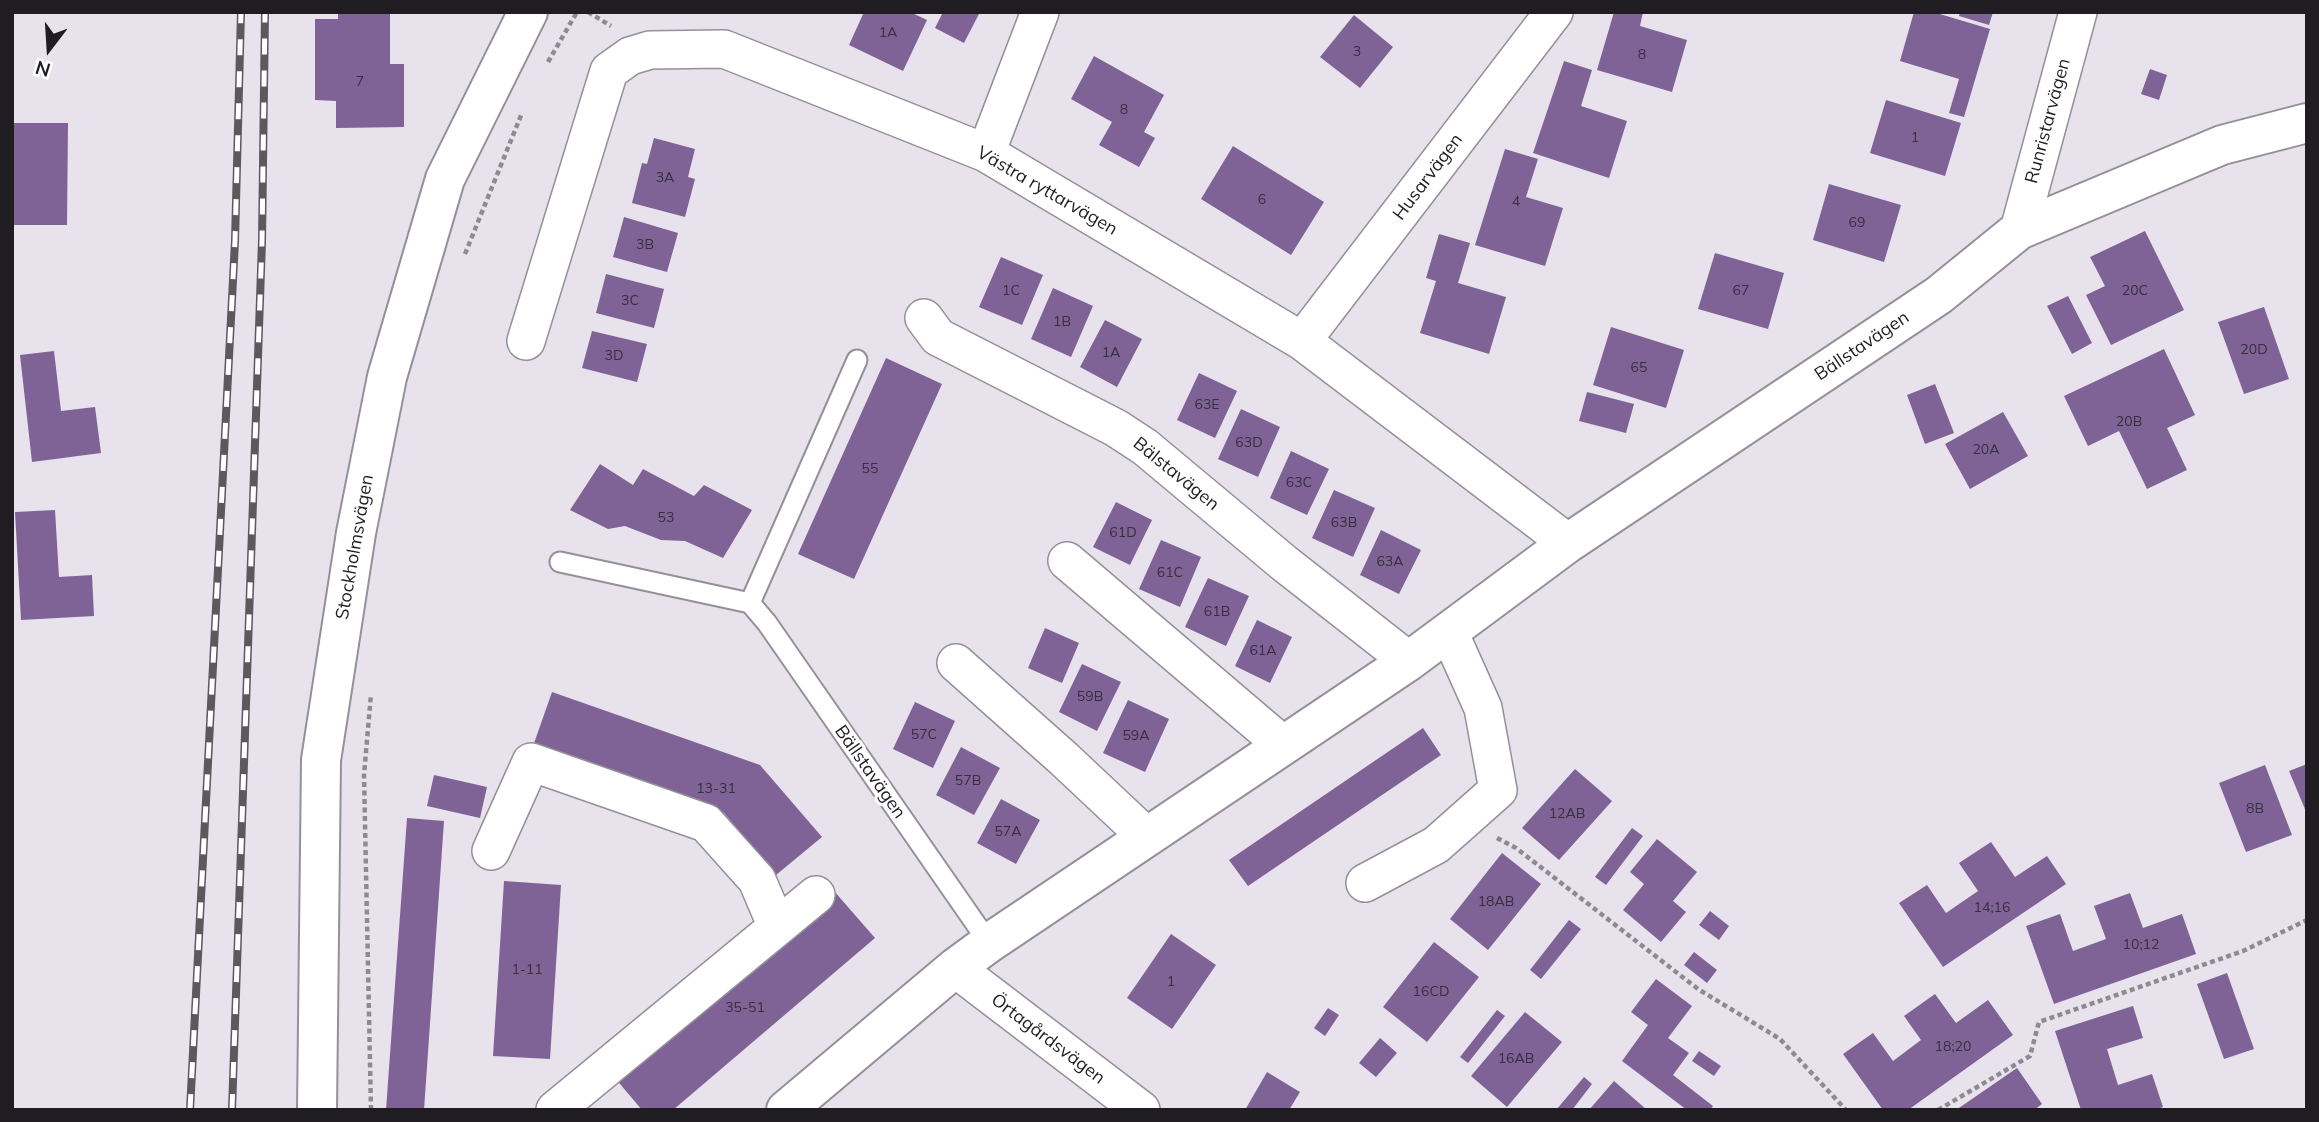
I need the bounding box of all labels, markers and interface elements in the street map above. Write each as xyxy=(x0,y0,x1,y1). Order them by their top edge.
north arrow xyxy=(14,14,84,84)
house number: 1A xyxy=(879,25,897,41)
house number: 3 xyxy=(1353,44,1361,60)
house number: 8 xyxy=(1638,47,1646,63)
text: N xyxy=(32,56,53,83)
street label: Runristarvägen xyxy=(2021,56,2075,186)
house number: 7 xyxy=(356,74,364,90)
house number: 8 xyxy=(1120,102,1128,118)
street label: Husarvägen xyxy=(1389,130,1467,224)
house number: 1 xyxy=(1911,130,1919,146)
street label: Västra ryttarvägen xyxy=(973,142,1121,240)
house number: 3A xyxy=(656,170,674,186)
house number: 6 xyxy=(1258,192,1266,208)
house number: 4 xyxy=(1512,194,1520,210)
house number: 69 xyxy=(1849,215,1865,231)
house number: 3B xyxy=(636,237,654,253)
house number: 1C xyxy=(1002,283,1020,299)
house number: 67 xyxy=(1733,283,1749,299)
house number: 20C xyxy=(2122,283,2148,299)
house number: 3C xyxy=(621,293,639,309)
street label: Bällstavägen xyxy=(1811,307,1913,385)
house number: 1B xyxy=(1053,314,1071,330)
house number: 20D xyxy=(2240,342,2268,358)
house number: 1A xyxy=(1102,345,1120,361)
house number: 3D xyxy=(605,348,623,364)
house number: 65 xyxy=(1631,360,1647,376)
house number: 63E xyxy=(1194,397,1220,413)
house number: 20B xyxy=(2116,414,2142,430)
street label: Bälstavägen xyxy=(1129,433,1223,515)
house number: 63D xyxy=(1235,435,1263,451)
house number: 20A xyxy=(1972,442,2000,458)
house number: 55 xyxy=(862,461,878,477)
street label: Stockholmsvägen xyxy=(332,473,378,621)
house number: 63C xyxy=(1286,475,1312,491)
house number: 53 xyxy=(658,510,674,526)
house number: 63B xyxy=(1331,515,1357,531)
house number: 61D xyxy=(1109,525,1137,541)
house number: 63A xyxy=(1376,554,1404,570)
house number: 61C xyxy=(1157,565,1183,581)
house number: 61B xyxy=(1204,604,1230,620)
house number: 61A xyxy=(1249,643,1277,659)
house number: 59B xyxy=(1077,689,1103,705)
street label: Bällstavägen xyxy=(830,721,910,823)
house number: 57C xyxy=(911,727,937,743)
house number: 59A xyxy=(1122,728,1150,744)
house number: 57B xyxy=(955,773,981,789)
house number: 13-31 xyxy=(696,781,736,797)
house number: 8B xyxy=(2246,801,2264,817)
house number: 12AB xyxy=(1549,806,1585,822)
house number: 57A xyxy=(994,824,1022,840)
house number: 18AB xyxy=(1478,894,1514,910)
house number: 14;16 xyxy=(1974,900,2010,916)
house number: 10;12 xyxy=(2123,937,2159,953)
house number: 1-11 xyxy=(511,962,543,978)
house number: 1 xyxy=(1167,974,1175,990)
house number: 16CD xyxy=(1413,984,1449,1000)
street label: Örtagårdsvägen xyxy=(987,989,1109,1089)
house number: 35-51 xyxy=(725,1000,765,1016)
house number: 18;20 xyxy=(1935,1039,1971,1055)
house number: 16AB xyxy=(1498,1051,1534,1067)

